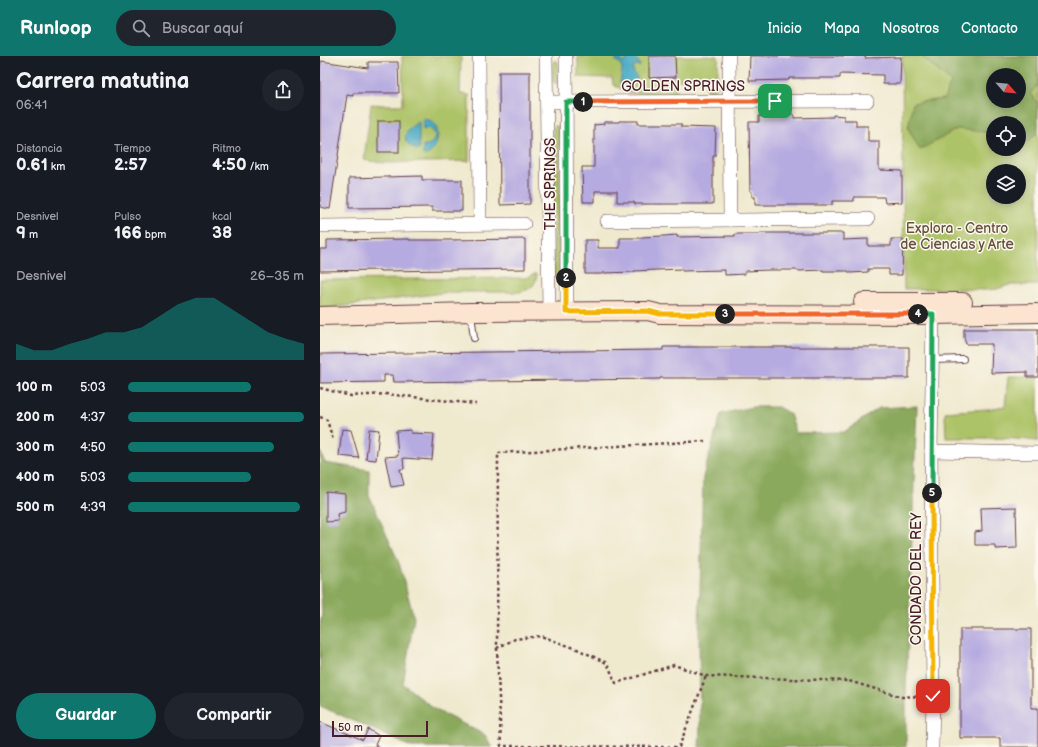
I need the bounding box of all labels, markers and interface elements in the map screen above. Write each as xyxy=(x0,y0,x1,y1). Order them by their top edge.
search box xyxy=(116,10,396,46)
text: Runloop xyxy=(20,17,92,40)
icon: search xyxy=(130,17,152,39)
text: Buscar aquí xyxy=(162,19,243,38)
text: Inicio xyxy=(768,20,802,37)
text: Mapa xyxy=(824,20,860,37)
text: Nosotros xyxy=(882,20,939,37)
text: Contacto xyxy=(961,20,1018,37)
text: Carrera matutina xyxy=(16,68,189,95)
north arrow xyxy=(986,68,1026,108)
map controls xyxy=(986,68,1026,204)
button: share xyxy=(262,69,304,111)
street label: GOLDEN SPRINGS xyxy=(621,78,745,95)
pin xyxy=(758,84,792,118)
icon: arrive xyxy=(764,90,786,112)
pin: 1 xyxy=(573,92,593,112)
text: 1 xyxy=(581,95,585,108)
text: 06:41 xyxy=(16,97,47,113)
button: locate xyxy=(986,116,1026,156)
street label: THE SPRINGS xyxy=(542,138,559,230)
text: Distancia xyxy=(16,142,62,155)
text: Tiempo xyxy=(114,142,151,155)
text: Ritmo xyxy=(212,142,241,155)
text: 0.61 xyxy=(16,155,48,175)
text: 2:57 xyxy=(114,155,147,175)
text: 4:50 xyxy=(212,155,247,175)
text: km xyxy=(48,160,65,173)
text: /km xyxy=(247,160,269,173)
button: layers xyxy=(986,164,1026,204)
text: Desnivel xyxy=(16,210,58,223)
text: Pulso xyxy=(114,210,141,223)
text: kcal xyxy=(212,210,232,223)
park label: Explora - Centro de Ciencias y Arte xyxy=(900,220,1014,253)
text: 9 xyxy=(16,223,26,243)
text: 166 xyxy=(114,223,142,243)
text: 38 xyxy=(212,223,232,243)
text: m xyxy=(26,228,38,241)
text: bpm xyxy=(142,228,166,241)
text: Desnivel xyxy=(16,268,66,284)
text: 26–35 m xyxy=(250,268,304,284)
pin: 2 xyxy=(556,268,576,288)
text: 2 xyxy=(563,271,569,284)
pin: 3 xyxy=(715,304,735,324)
pin: 4 xyxy=(908,304,928,324)
text: 3 xyxy=(722,307,728,320)
text: 4 xyxy=(915,307,921,320)
text: 100 m xyxy=(16,379,52,395)
text: 5:03 xyxy=(80,379,106,395)
text: 200 m xyxy=(16,409,54,425)
text: 4:37 xyxy=(80,409,105,425)
text: 300 m xyxy=(16,439,54,455)
text: 4:50 xyxy=(80,439,106,455)
text: 400 m xyxy=(16,469,54,485)
text: 5:03 xyxy=(80,469,106,485)
pin: 5 xyxy=(922,483,942,503)
text: 5 xyxy=(929,486,935,499)
text: 500 m xyxy=(16,499,54,515)
text: 4:39 xyxy=(80,499,106,515)
street label: CONDADO DEL REY xyxy=(908,512,925,645)
pin xyxy=(916,679,950,713)
icon: check xyxy=(922,685,944,707)
button: Guardar xyxy=(16,693,156,739)
button: Compartir xyxy=(164,693,304,739)
scale bar xyxy=(332,719,428,738)
text: 50 m xyxy=(338,721,363,734)

